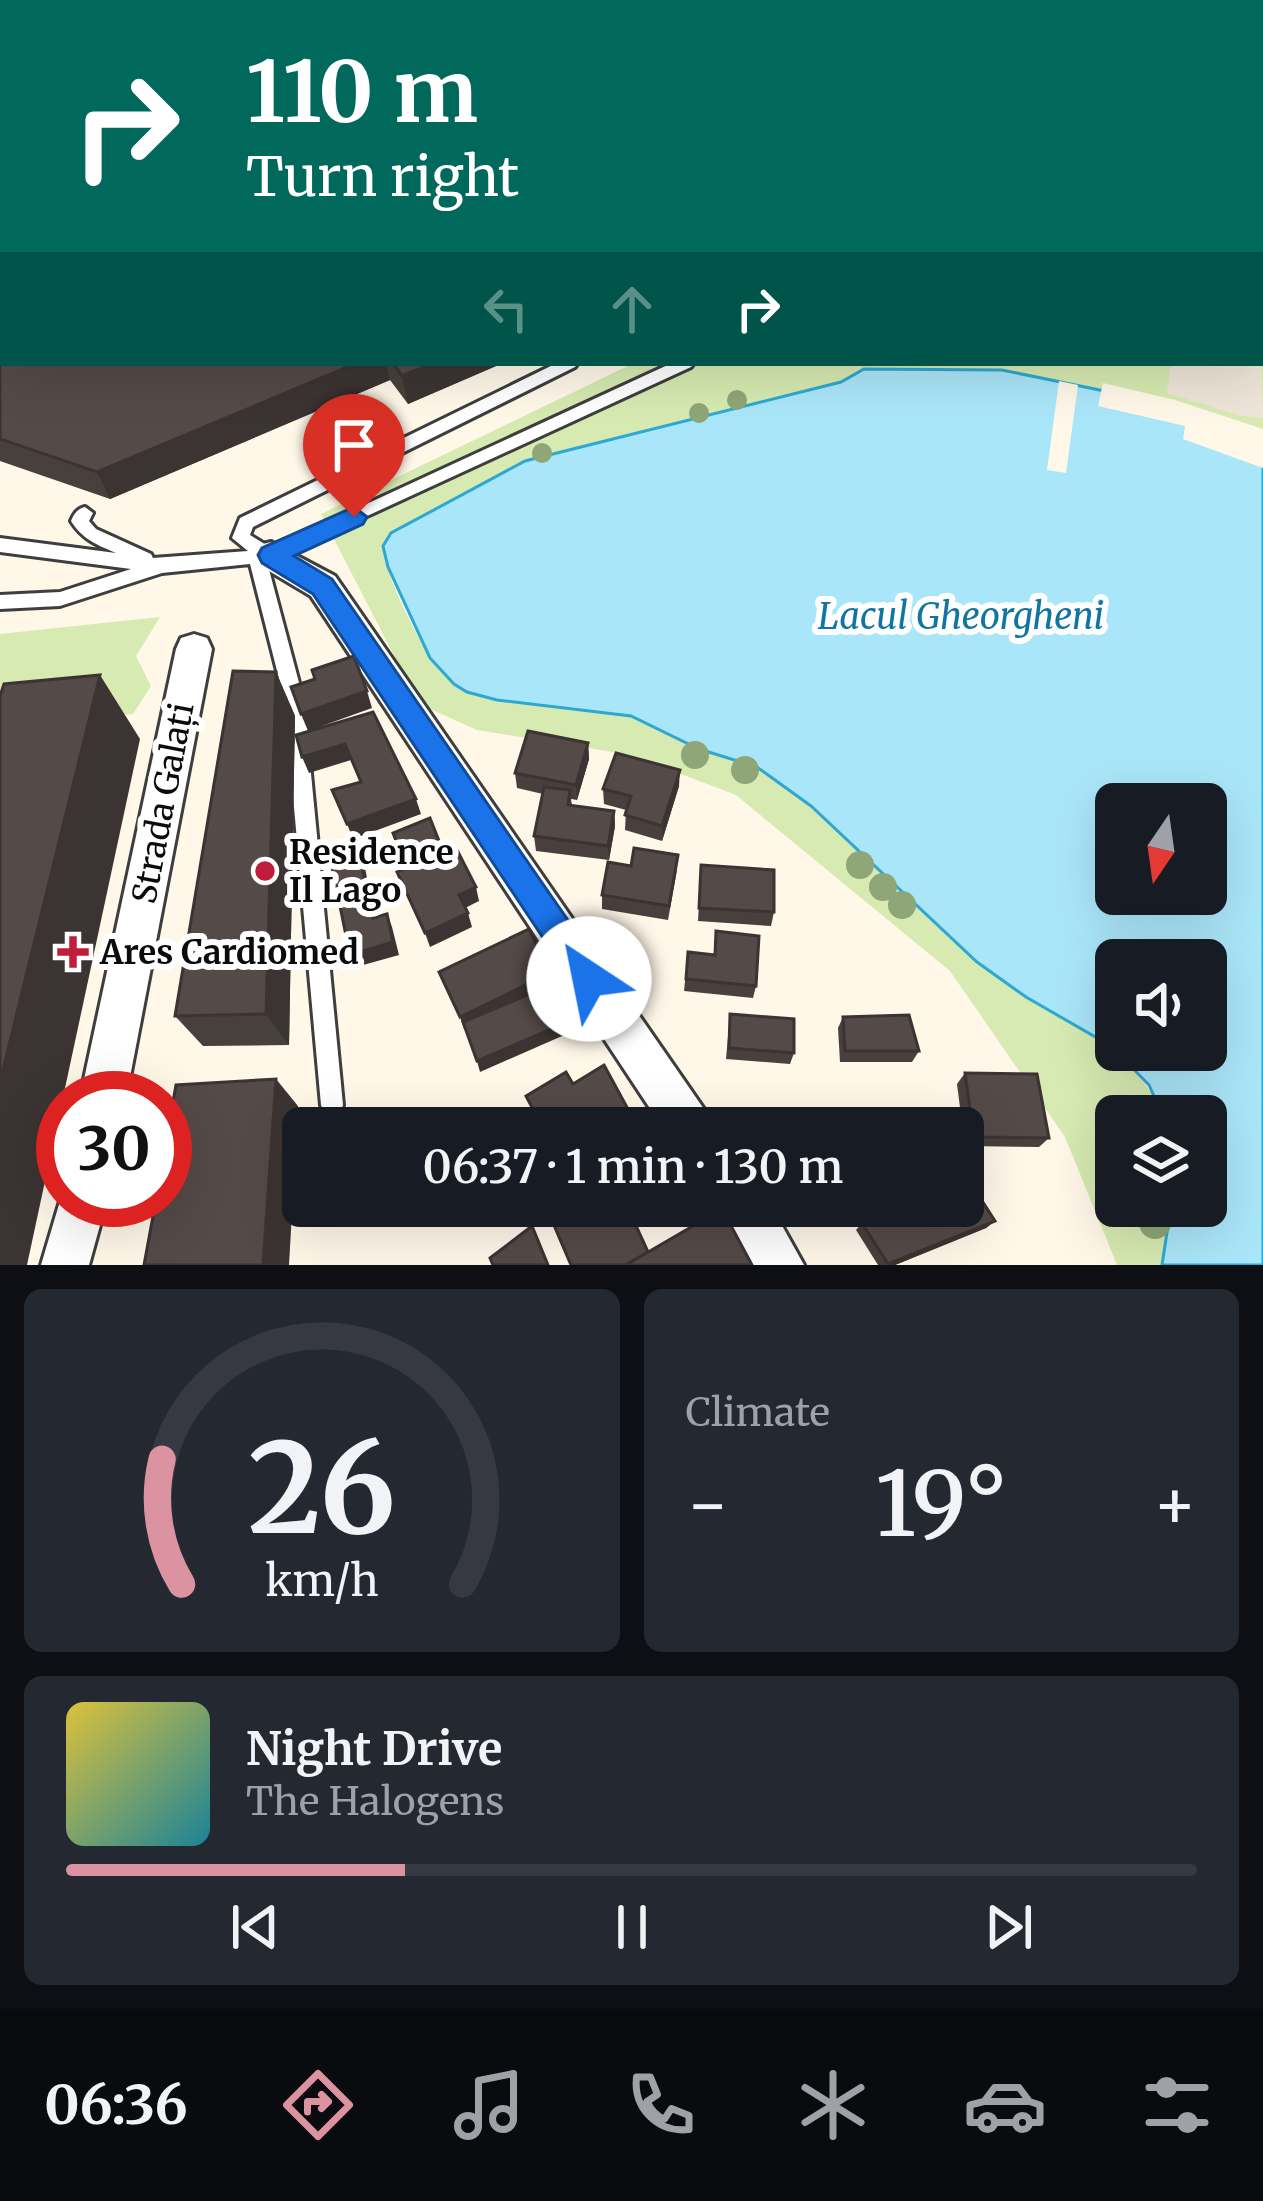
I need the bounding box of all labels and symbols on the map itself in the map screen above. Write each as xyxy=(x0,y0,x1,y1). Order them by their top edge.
pin xyxy=(303,394,405,517)
water label: Lacul Gheorgheni xyxy=(818,594,1104,639)
street label: Strada Galați xyxy=(123,699,203,907)
north arrow xyxy=(1095,783,1227,915)
place label: Residence Il Lago xyxy=(289,832,454,911)
marker: Residence Il Lago xyxy=(252,858,278,884)
position arrow xyxy=(526,916,652,1042)
place label: Ares Cardiomed xyxy=(99,932,359,973)
marker: Ares Cardiomed xyxy=(57,936,89,968)
speed limit sign: 30 xyxy=(36,1071,192,1227)

